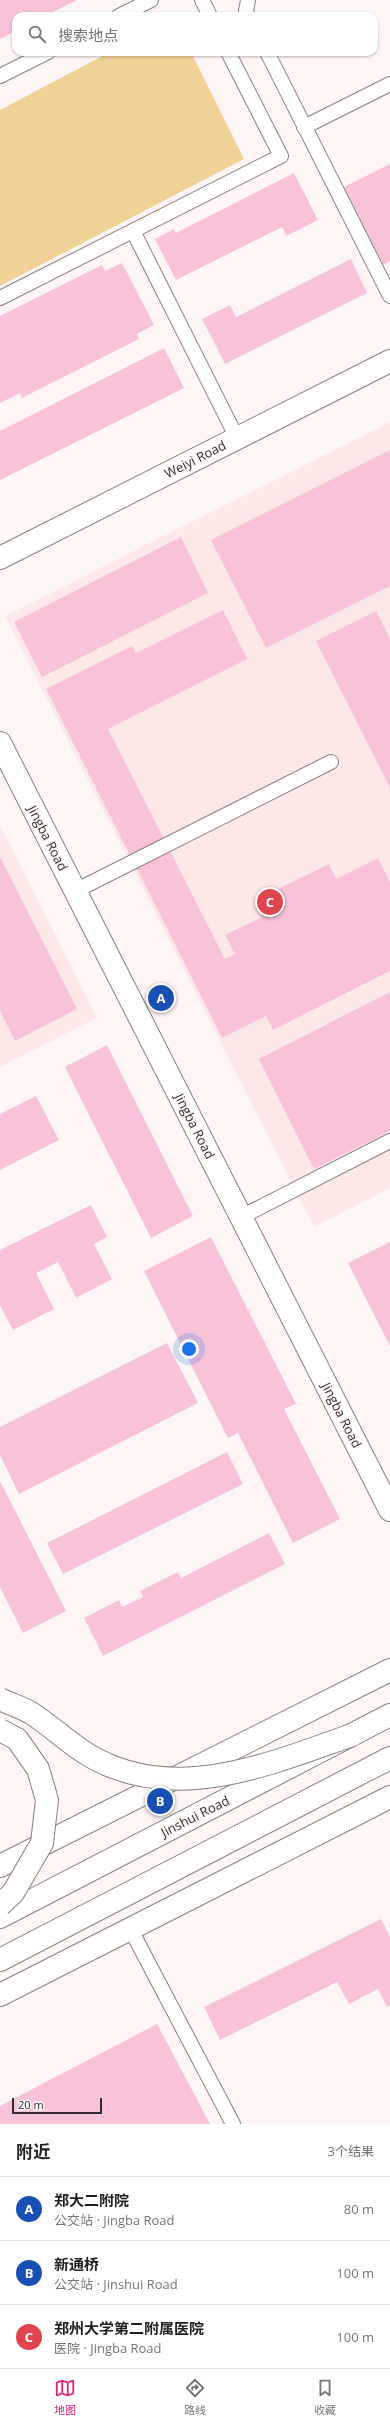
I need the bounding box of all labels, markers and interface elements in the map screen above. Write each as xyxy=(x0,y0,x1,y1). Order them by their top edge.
search box xyxy=(12,12,378,56)
icon: search xyxy=(26,23,48,45)
text: 搜索地点 xyxy=(58,25,118,45)
street label: Weiyi Road xyxy=(161,436,229,482)
street label: Jingba Road xyxy=(23,800,72,874)
pin: C xyxy=(257,887,283,917)
pin: A xyxy=(148,983,174,1013)
street label: Jingba Road xyxy=(170,1088,219,1162)
your location xyxy=(179,1339,199,1359)
street label: Jingba Road xyxy=(317,1377,366,1451)
pin: B xyxy=(147,1786,173,1816)
street label: Jinshui Road xyxy=(156,1791,232,1842)
scale bar xyxy=(12,2096,102,2115)
text: 20 m xyxy=(18,2097,44,2112)
text: 附近 xyxy=(16,2140,50,2163)
text: 3个结果 xyxy=(328,2142,374,2160)
text: 郑大二附院 xyxy=(54,2190,129,2210)
text: A xyxy=(25,2200,33,2218)
text: 80 m xyxy=(344,2200,374,2218)
text: 公交站 · Jingba Road xyxy=(54,2211,175,2229)
text: 新通桥 xyxy=(54,2254,99,2274)
text: B xyxy=(25,2264,33,2282)
text: 100 m xyxy=(336,2264,374,2282)
text: 公交站 · Jinshui Road xyxy=(54,2275,178,2293)
text: 郑州大学第二附属医院 xyxy=(54,2318,204,2338)
text: C xyxy=(25,2328,33,2346)
text: 100 m xyxy=(336,2328,374,2346)
text: 医院 · Jingba Road xyxy=(54,2339,162,2357)
tab: 地图 xyxy=(54,2377,76,2417)
tab: 路线 xyxy=(184,2377,206,2417)
tab: 收藏 xyxy=(314,2377,336,2417)

